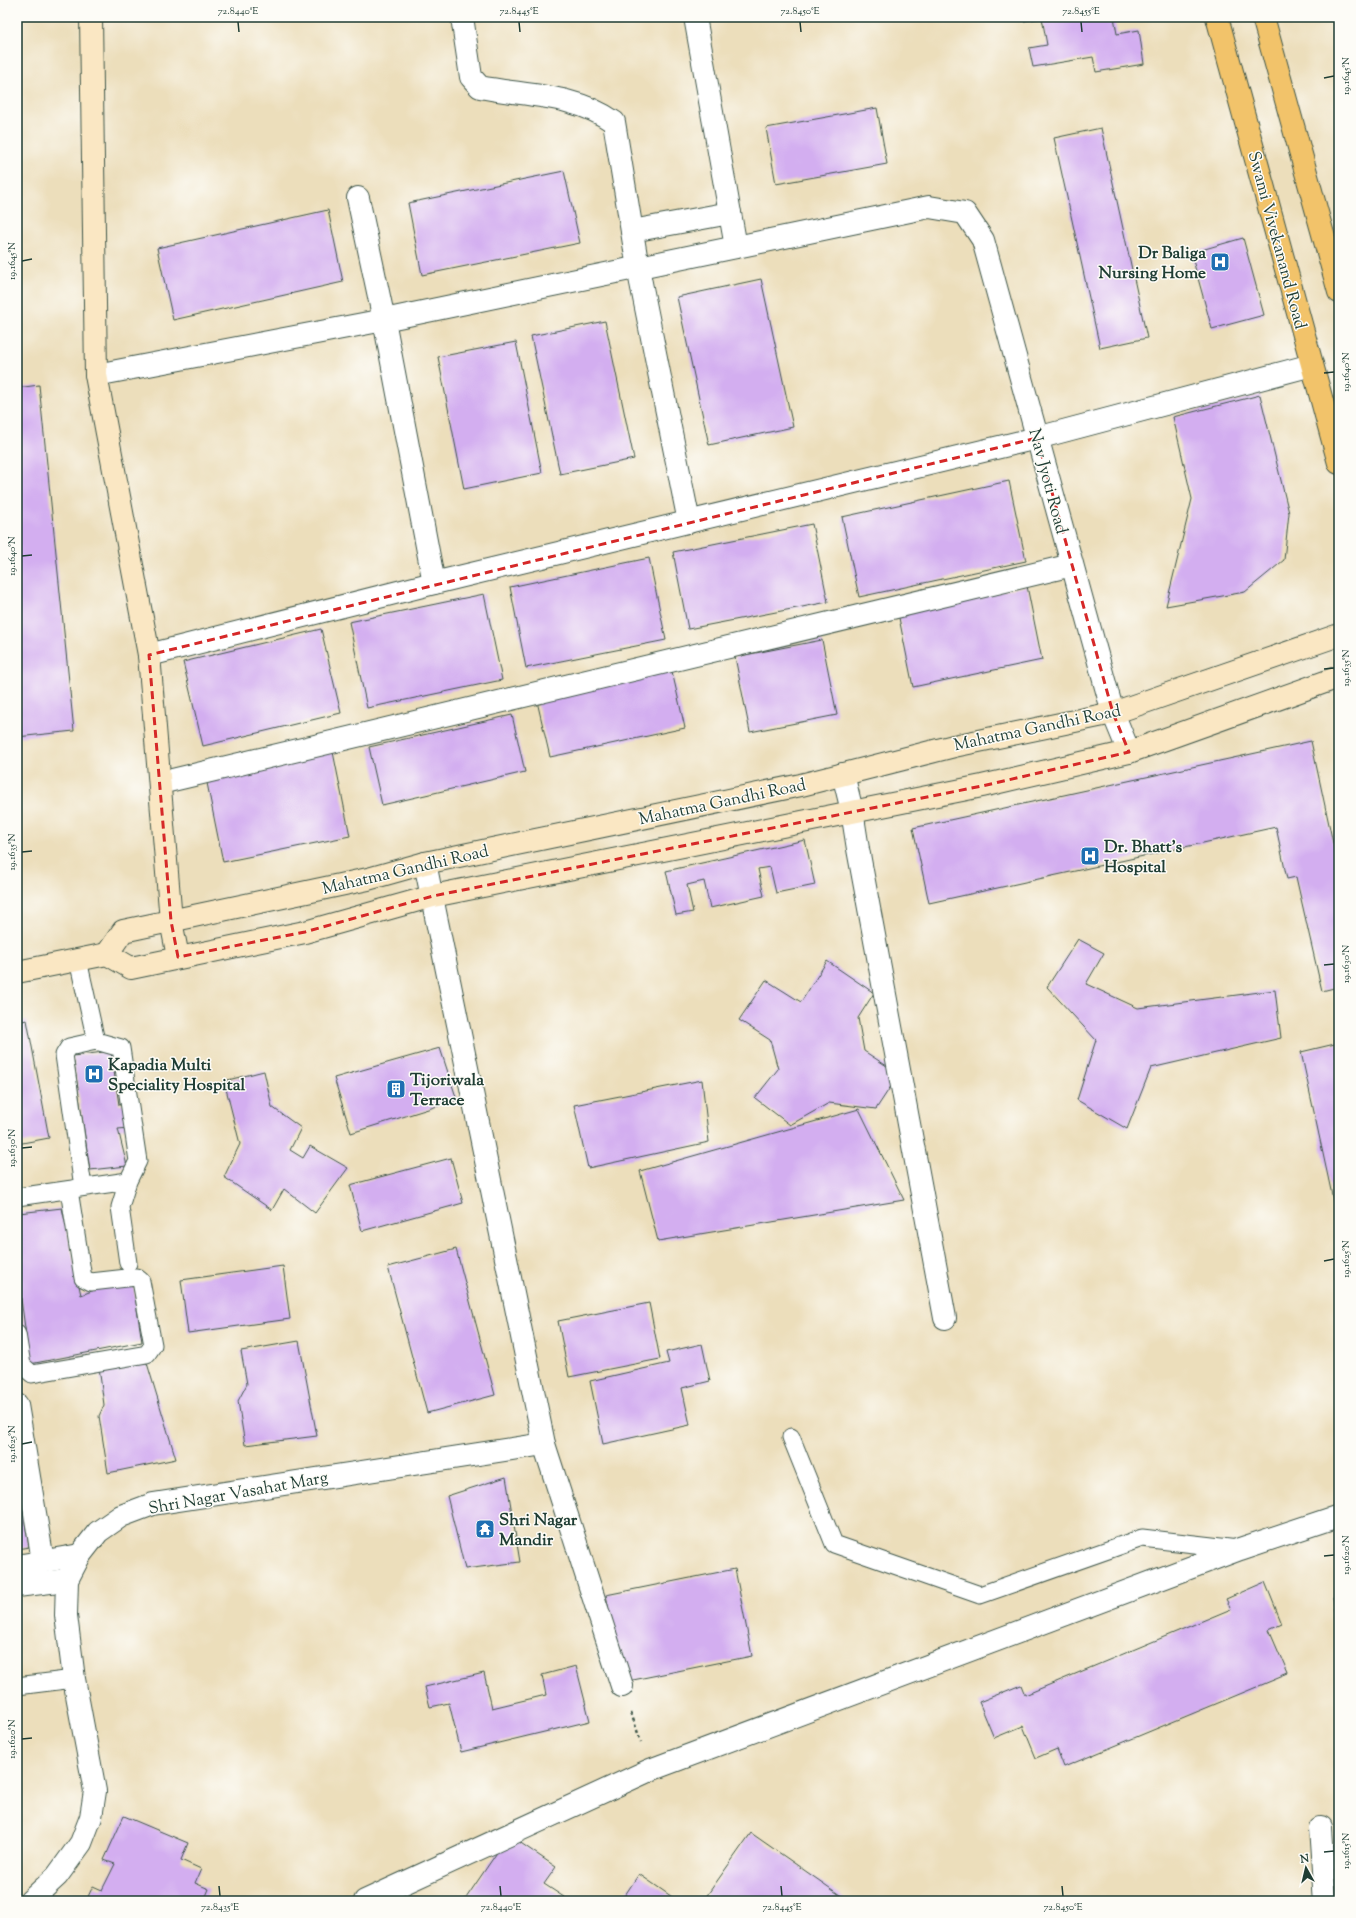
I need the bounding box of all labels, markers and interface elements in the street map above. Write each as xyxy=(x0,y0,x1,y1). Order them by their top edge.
text: 72.8440°E xyxy=(218,4,258,19)
text: 72.8445°E xyxy=(499,4,539,19)
text: 72.8450°E xyxy=(780,4,820,19)
text: 72.8455°E xyxy=(1062,4,1100,19)
text: 19.1645°N xyxy=(1339,57,1354,95)
street label: Swami Vivekanand Road xyxy=(1241,149,1311,332)
text: 19.1645°N xyxy=(5,242,20,280)
place label: Dr Baliga Nursing Home xyxy=(1098,242,1206,286)
hospital icon: Dr Baliga Nursing Home xyxy=(1209,251,1231,273)
text: 19.1640°N xyxy=(1339,352,1354,392)
street label: Nav Jyoti Road xyxy=(1021,426,1073,537)
text: 19.1640°N xyxy=(5,536,20,576)
text: 19.1635°N xyxy=(1339,649,1354,687)
street label: Mahatma Gandhi Road xyxy=(952,699,1124,758)
street label: Mahatma Gandhi Road xyxy=(637,773,809,832)
text: 19.1635°N xyxy=(5,833,20,871)
place label: Dr. Bhatt's Hospital xyxy=(1104,836,1182,880)
street label: Mahatma Gandhi Road xyxy=(320,840,492,902)
hospital icon: Dr. Bhatt's Hospital xyxy=(1079,845,1101,867)
text: 19.1630°N xyxy=(1339,945,1354,983)
place label: Kapadia Multi Speciality Hospital xyxy=(108,1054,245,1098)
hospital icon: Kapadia Multi Speciality Hospital xyxy=(83,1063,105,1085)
place label: Tijoriwala Terrace xyxy=(410,1069,484,1113)
building icon: Tijoriwala Terrace xyxy=(385,1078,407,1100)
text: 19.1630°N xyxy=(5,1129,20,1167)
text: 19.1625°N xyxy=(1339,1240,1354,1278)
text: 19.1625°N xyxy=(5,1425,20,1463)
street label: Shri Nagar Vasahat Marg xyxy=(147,1466,330,1522)
place label: Shri Nagar Mandir xyxy=(499,1509,578,1553)
temple icon: Shri Nagar Mandir xyxy=(474,1518,496,1540)
text: 19.1620°N xyxy=(1339,1535,1354,1575)
text: 19.1620°N xyxy=(5,1719,20,1759)
text: 19.1615°N xyxy=(1339,1833,1354,1869)
north arrow xyxy=(1286,1848,1326,1888)
text: N xyxy=(1298,1851,1310,1868)
text: 72.8435°E xyxy=(201,1900,239,1915)
text: 72.8440°E xyxy=(481,1900,521,1915)
text: 72.8445°E xyxy=(762,1900,802,1915)
text: 72.8450°E xyxy=(1043,1900,1083,1915)

